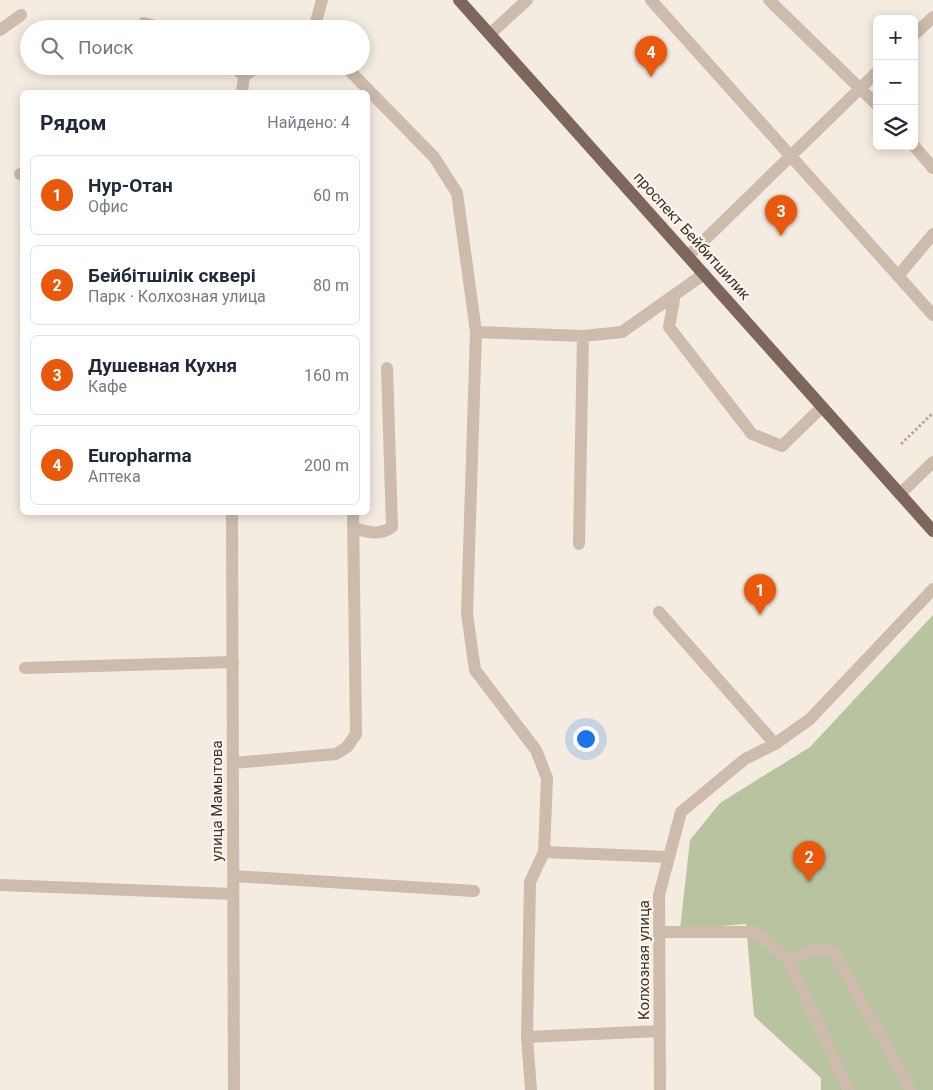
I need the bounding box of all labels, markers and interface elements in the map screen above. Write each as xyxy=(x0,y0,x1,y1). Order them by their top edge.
map controls xyxy=(873,15,918,150)
button: + xyxy=(873,15,918,60)
search box xyxy=(20,20,370,75)
icon: search xyxy=(38,34,66,62)
text: Поиск xyxy=(78,36,134,59)
pin: 4 xyxy=(635,36,667,77)
button: − xyxy=(873,60,918,105)
button: layers xyxy=(873,105,918,150)
text: Рядом xyxy=(40,111,106,135)
text: Найдено: 4 xyxy=(267,113,350,132)
street label: проспект Бейбитшилик xyxy=(630,168,754,304)
text: Нур-Отан xyxy=(88,174,173,197)
text: 1 xyxy=(52,186,62,205)
text: 60 m xyxy=(313,186,349,205)
pin: 3 xyxy=(765,195,797,236)
text: Офис xyxy=(88,197,128,216)
text: Бейбітшілік сквері xyxy=(88,264,256,287)
text: 2 xyxy=(52,276,62,295)
text: 80 m xyxy=(313,276,349,295)
text: Парк · Колхозная улица xyxy=(88,287,266,306)
text: Душевная Кухня xyxy=(88,354,237,377)
text: 3 xyxy=(52,366,62,385)
text: 160 m xyxy=(304,366,349,385)
text: Кафе xyxy=(88,377,127,396)
text: Europharma xyxy=(88,444,192,467)
text: 4 xyxy=(52,456,62,475)
text: 200 m xyxy=(304,456,349,475)
text: Аптека xyxy=(88,467,141,486)
pin: 1 xyxy=(744,574,776,615)
your location xyxy=(573,726,599,752)
street label: улица Мамытова xyxy=(208,740,226,862)
pin: 2 xyxy=(793,841,825,882)
street label: Колхозная улица xyxy=(635,900,653,1020)

